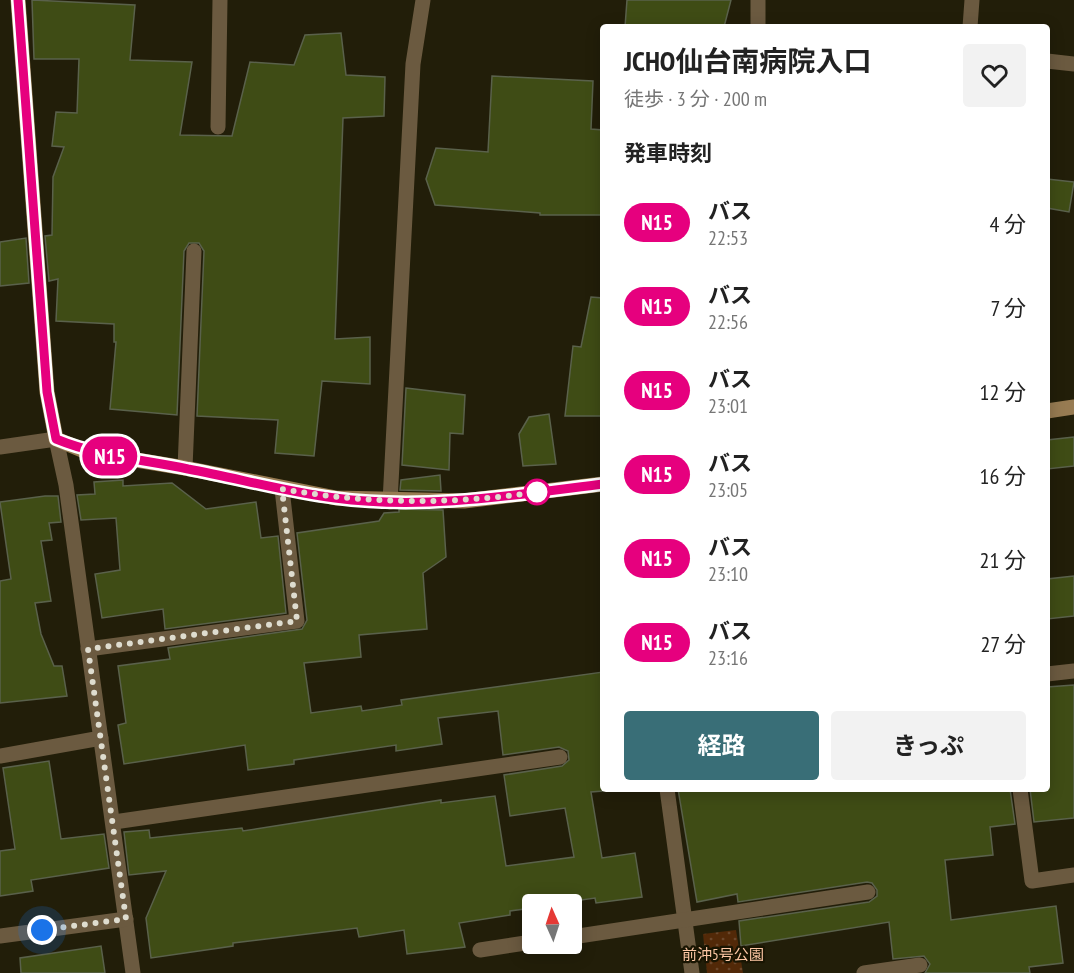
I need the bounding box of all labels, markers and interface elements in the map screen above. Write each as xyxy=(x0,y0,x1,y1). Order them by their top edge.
text: JCHO仙台南病院入口 xyxy=(624,42,871,79)
button: heart xyxy=(963,44,1026,107)
text: 徒歩 · 3 分 · 200 m xyxy=(624,86,767,112)
text: 発車時刻 xyxy=(624,139,712,167)
text: バス xyxy=(708,197,752,225)
text: N15 xyxy=(641,209,673,236)
text: 4 分 xyxy=(989,210,1026,238)
text: 22:53 xyxy=(708,225,748,251)
text: バス xyxy=(708,281,752,309)
text: N15 xyxy=(641,293,673,320)
text: 7 分 xyxy=(990,294,1026,322)
text: 22:56 xyxy=(708,309,748,335)
text: バス xyxy=(708,365,752,393)
text: N15 xyxy=(641,377,673,404)
text: 12 分 xyxy=(980,378,1026,406)
text: 23:01 xyxy=(708,393,748,419)
line badge: N15 xyxy=(76,436,144,476)
text: N15 xyxy=(94,443,126,470)
text: バス xyxy=(708,449,752,477)
text: N15 xyxy=(641,461,673,488)
text: 16 分 xyxy=(980,462,1026,490)
text: 23:05 xyxy=(708,477,748,503)
unlabelled marker xyxy=(524,479,550,505)
text: バス xyxy=(708,533,752,561)
text: N15 xyxy=(641,545,673,572)
text: 21 分 xyxy=(980,546,1026,574)
text: 23:10 xyxy=(708,561,748,587)
text: バス xyxy=(708,617,752,645)
text: N15 xyxy=(641,629,673,656)
text: 27 分 xyxy=(980,630,1026,658)
text: 23:16 xyxy=(708,645,748,671)
button: 経路 xyxy=(624,711,819,780)
button: きっぷ xyxy=(831,711,1026,780)
north arrow xyxy=(522,894,582,954)
map controls xyxy=(522,894,582,954)
your location xyxy=(27,915,57,945)
park label: 前沖5号公園 xyxy=(682,945,764,964)

